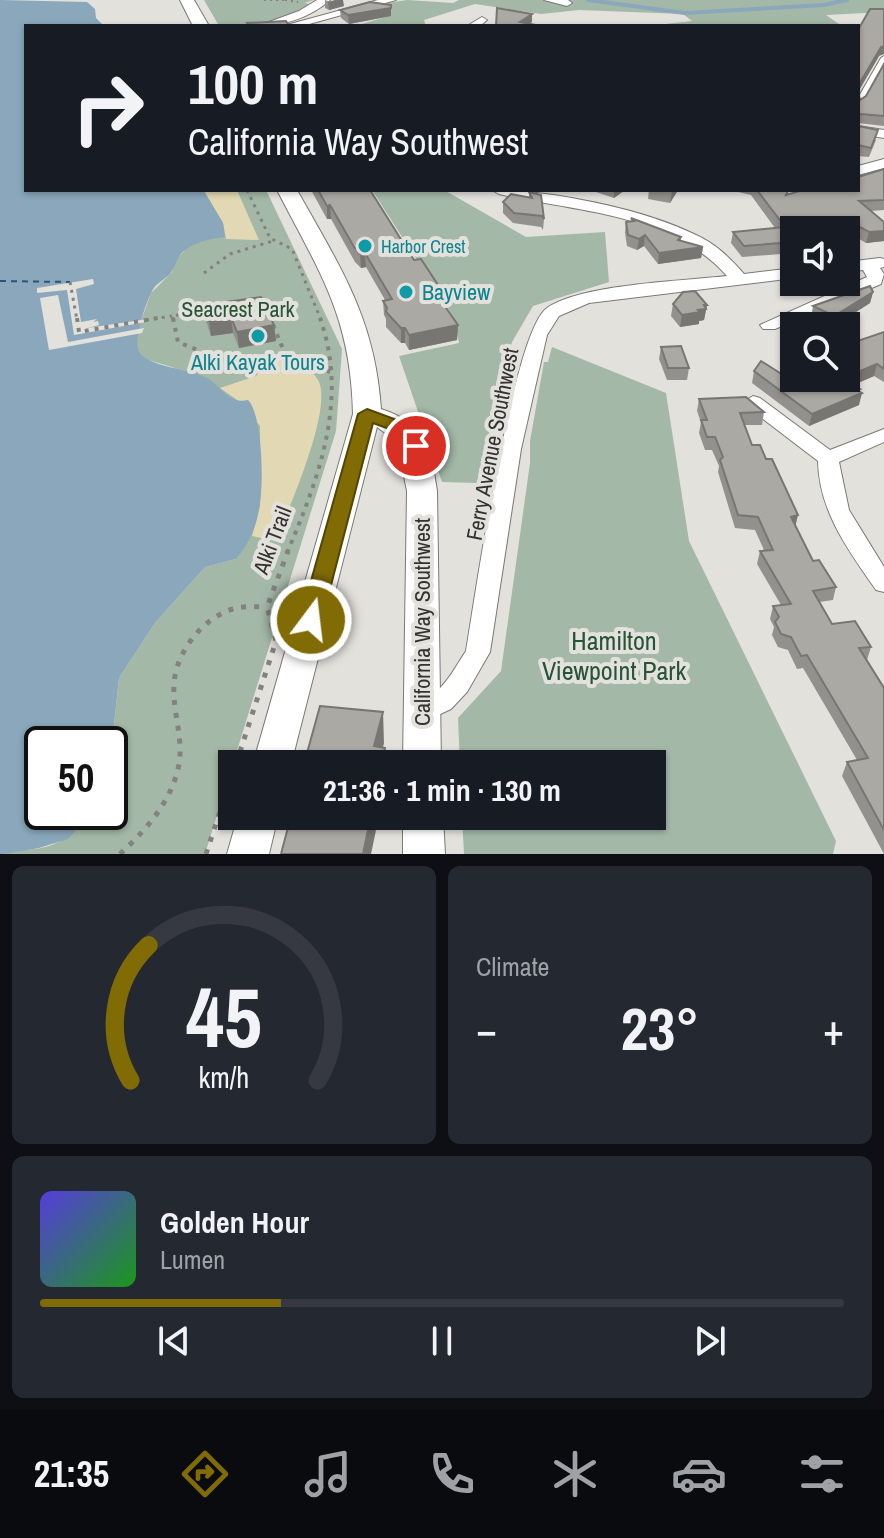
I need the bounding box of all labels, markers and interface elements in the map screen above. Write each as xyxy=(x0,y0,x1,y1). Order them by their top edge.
text: 100 m xyxy=(188,46,318,121)
icon: right xyxy=(56,56,160,160)
text: California Way Southwest xyxy=(188,118,528,166)
map controls xyxy=(780,216,860,392)
button: sound xyxy=(780,216,860,296)
place label: Harbor Crest xyxy=(381,234,465,259)
marker: Harbor Crest xyxy=(356,237,374,255)
place label: Bayview xyxy=(422,277,490,307)
marker: Bayview xyxy=(397,283,415,301)
park label: Seacrest Park xyxy=(181,294,296,324)
button: search xyxy=(780,312,860,392)
marker: Alki Kayak Tours xyxy=(249,327,267,345)
street label: Ferry Avenue Southwest xyxy=(459,345,525,543)
place label: Alki Kayak Tours xyxy=(190,347,325,377)
pin xyxy=(382,412,450,480)
icon: arrive xyxy=(394,424,438,468)
street label: Alki Trail xyxy=(245,502,299,579)
street label: California Way Southwest xyxy=(407,518,437,726)
position arrow xyxy=(269,578,353,662)
park label: Hamilton Viewpoint Park xyxy=(542,623,686,688)
speed limit sign: 50 xyxy=(24,726,128,830)
text: 21:36 · 1 min · 130 m xyxy=(323,770,561,810)
text: Climate xyxy=(476,949,549,984)
text: 45 xyxy=(186,961,262,1073)
text: 23° xyxy=(621,988,699,1069)
text: − xyxy=(476,999,497,1059)
text: + xyxy=(823,999,844,1059)
text: km/h xyxy=(199,1058,249,1097)
text: Golden Hour xyxy=(160,1202,309,1242)
text: Lumen xyxy=(160,1242,225,1277)
icon: previous xyxy=(152,1319,196,1363)
icon: pause xyxy=(420,1319,464,1363)
icon: next xyxy=(688,1319,732,1363)
icon: directions xyxy=(177,1446,233,1502)
icon: music xyxy=(300,1446,356,1502)
icon: phone xyxy=(424,1446,480,1502)
icon: climate xyxy=(547,1446,603,1502)
icon: car xyxy=(671,1446,727,1502)
icon: filters xyxy=(794,1446,850,1502)
text: 21:35 xyxy=(34,1450,109,1498)

